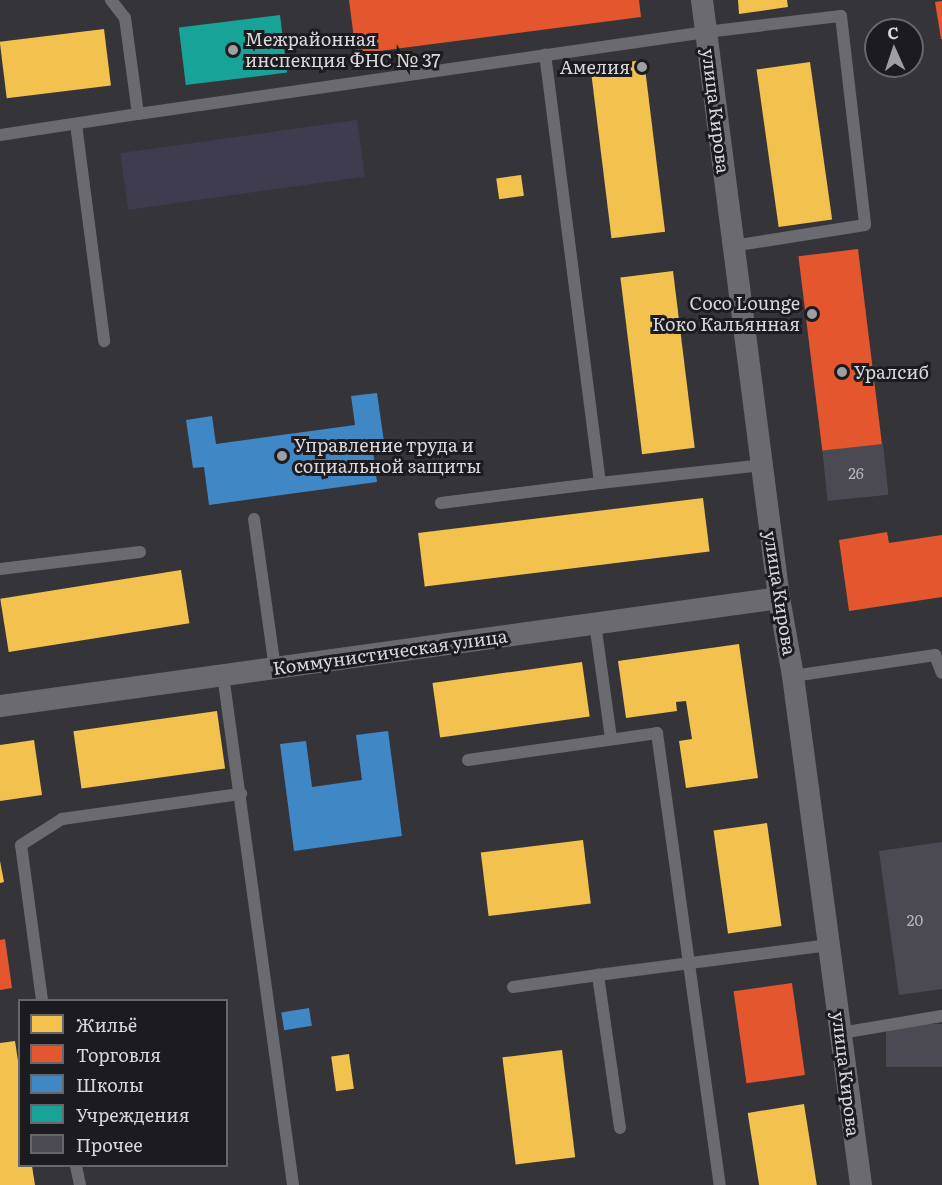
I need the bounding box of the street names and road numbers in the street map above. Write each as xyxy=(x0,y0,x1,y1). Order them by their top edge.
street label: улица Кирова xyxy=(698,47,734,175)
street label: улица Кирова xyxy=(760,529,800,657)
street label: Коммунистическая улица xyxy=(271,625,509,679)
street label: улица Кирова xyxy=(828,1010,864,1138)

